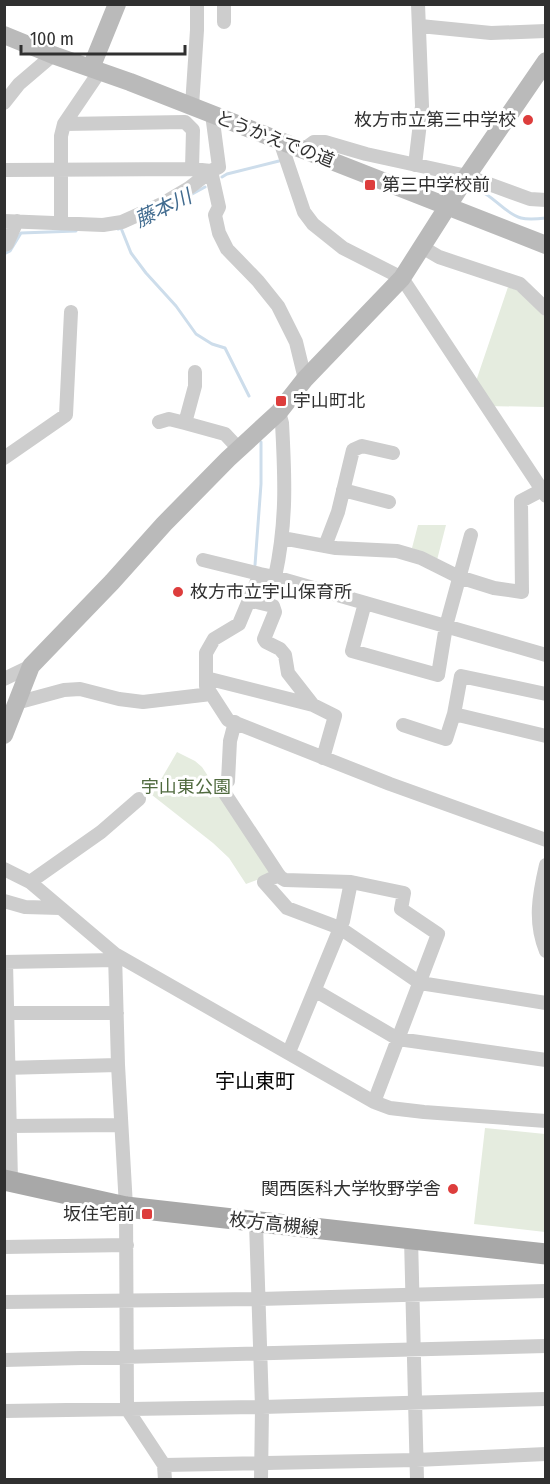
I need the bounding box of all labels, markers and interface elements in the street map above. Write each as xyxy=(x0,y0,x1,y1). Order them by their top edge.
scale bar xyxy=(21,18,184,56)
text: 100 m xyxy=(30,28,74,50)
street label: とうかえでの道 xyxy=(212,106,338,172)
place label: 枚方市立第三中学校 xyxy=(354,109,516,131)
marker: 枚方市立第三中学校 xyxy=(521,113,535,127)
place label: 第三中学校前 xyxy=(382,174,490,196)
marker: 第三中学校前 xyxy=(363,178,377,192)
water label: 藤本川 xyxy=(131,183,197,232)
place label: 宇山町北 xyxy=(293,390,365,412)
marker: 宇山町北 xyxy=(274,394,288,408)
place label: 枚方市立宇山保育所 xyxy=(190,581,352,603)
marker: 枚方市立宇山保育所 xyxy=(171,585,185,599)
park label: 宇山東公園 xyxy=(141,776,231,798)
district label: 宇山東町 xyxy=(215,1069,295,1093)
place label: 関西医科大学牧野学舎 xyxy=(261,1178,441,1200)
marker: 関西医科大学牧野学舎 xyxy=(446,1182,460,1196)
place label: 坂住宅前 xyxy=(63,1203,135,1225)
marker: 坂住宅前 xyxy=(140,1207,154,1221)
street label: 枚方高槻線 xyxy=(228,1208,320,1240)

